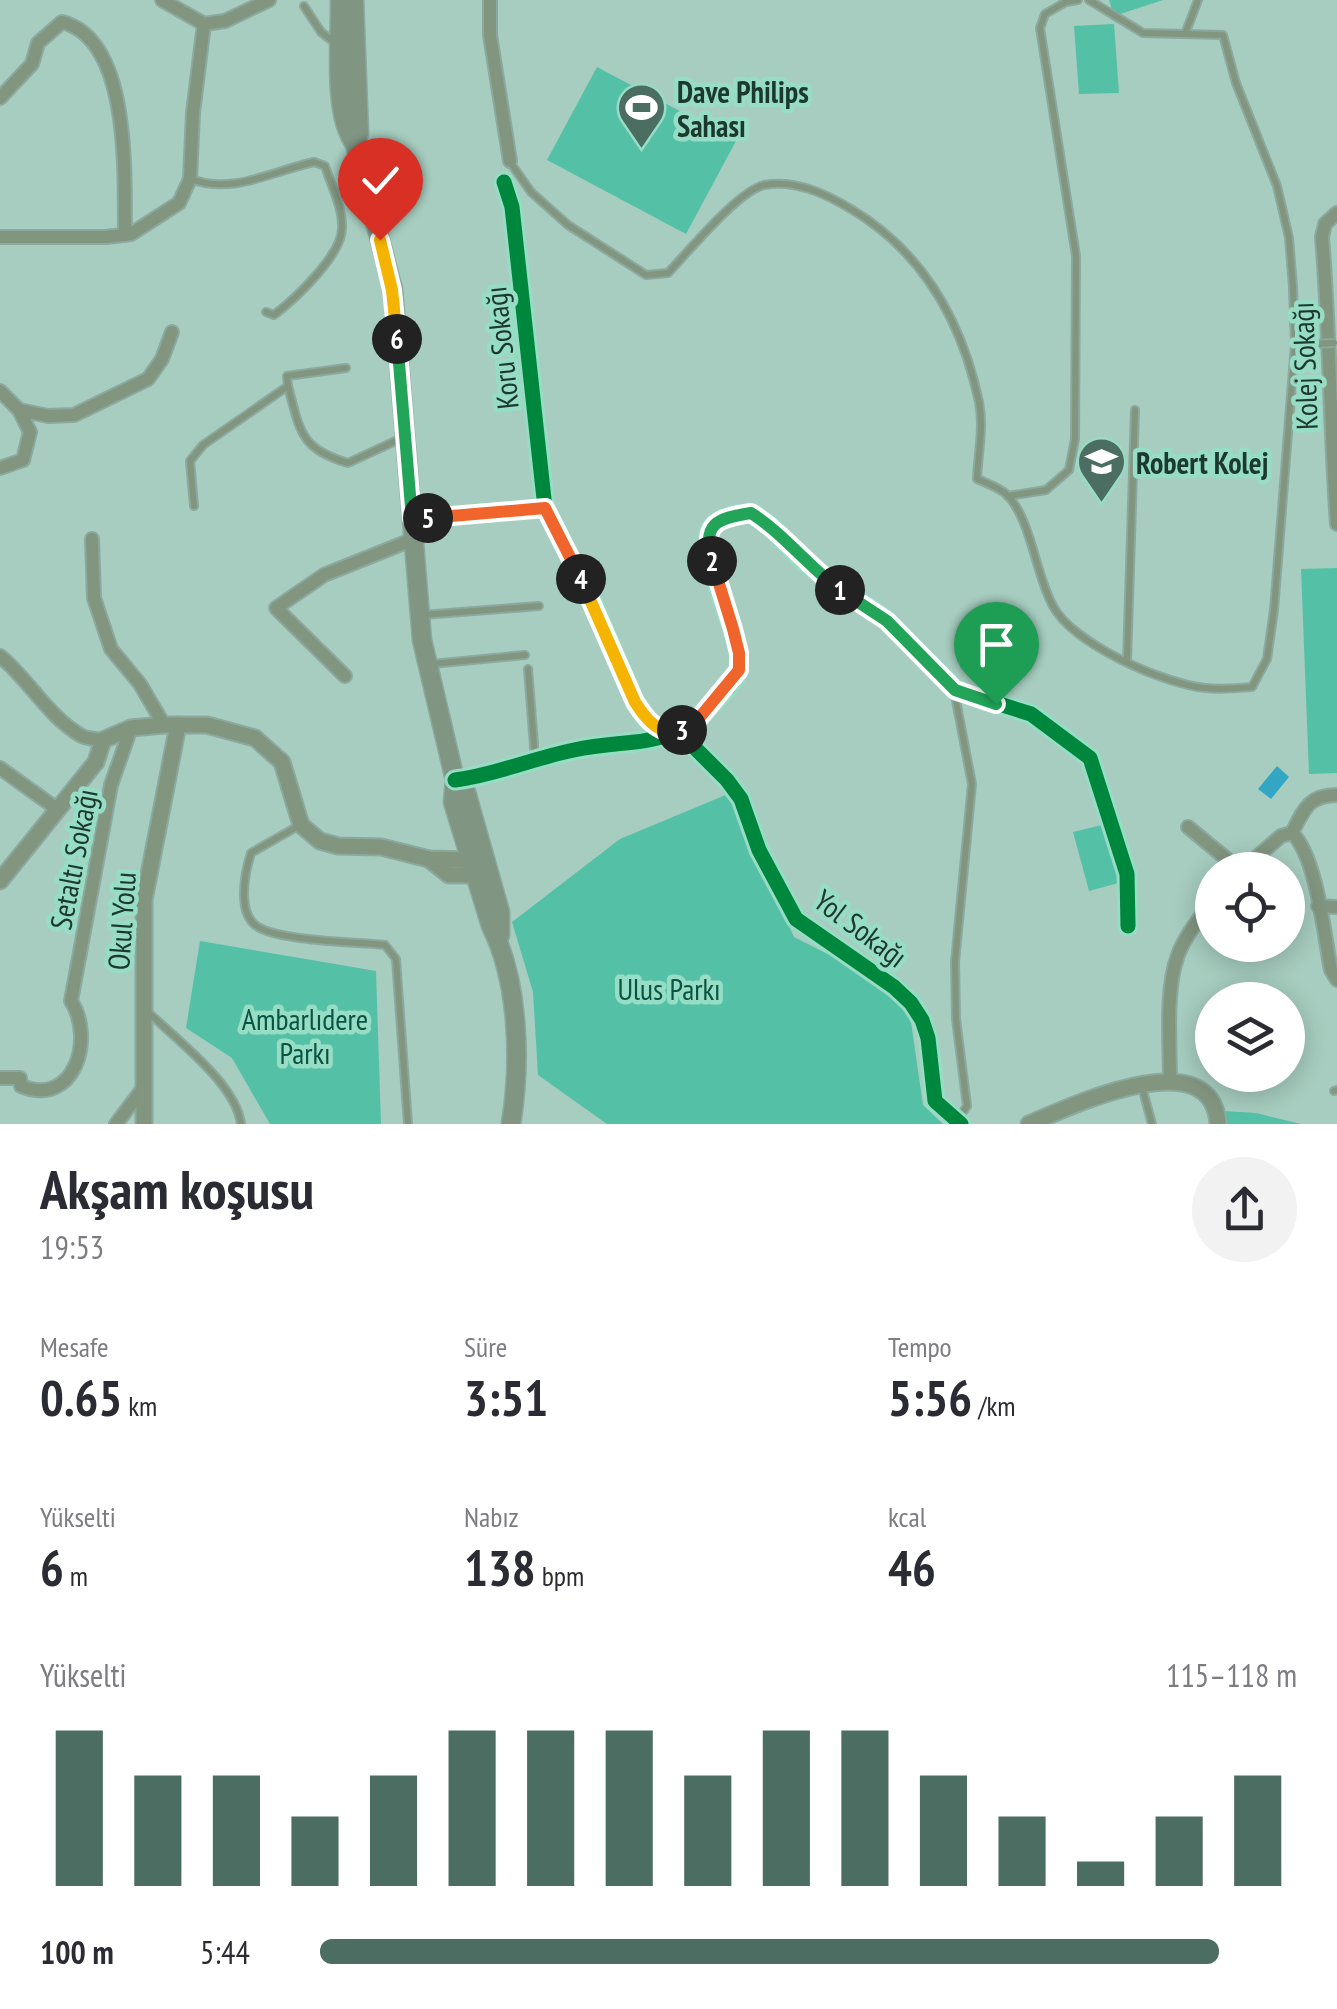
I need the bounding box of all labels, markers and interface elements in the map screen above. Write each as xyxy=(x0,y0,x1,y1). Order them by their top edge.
place label: Dave Philips Sahası xyxy=(677,72,809,145)
sports icon: Dave Philips Sahası xyxy=(616,82,668,150)
pin xyxy=(338,138,423,241)
icon: check xyxy=(353,153,408,208)
street label: Koru Sokağı xyxy=(475,285,527,411)
street label: Kolej Sokağı xyxy=(1282,302,1326,430)
pin: 6 xyxy=(372,314,422,364)
text: 6 xyxy=(390,320,404,357)
school or university icon: Robert Kolej xyxy=(1075,436,1127,504)
place label: Robert Kolej xyxy=(1136,443,1268,482)
pin: 5 xyxy=(403,493,453,543)
text: 5 xyxy=(421,499,435,536)
pin: 2 xyxy=(687,536,737,586)
text: 2 xyxy=(705,542,719,579)
pin: 4 xyxy=(556,554,606,604)
text: 4 xyxy=(574,560,588,597)
pin: 1 xyxy=(815,565,865,615)
text: 1 xyxy=(833,571,847,608)
pin xyxy=(954,602,1039,705)
icon: arrive xyxy=(969,617,1024,672)
pin: 3 xyxy=(657,705,707,755)
text: 3 xyxy=(675,711,689,748)
street label: Setaltı Sokağı xyxy=(40,785,106,933)
map controls xyxy=(1195,852,1305,1092)
button: locate xyxy=(1195,852,1305,962)
street label: Okul Yolu xyxy=(98,871,144,971)
street label: Yol Sokağı xyxy=(807,880,915,976)
park label: Ulus Parkı xyxy=(617,969,721,1008)
button: layers xyxy=(1195,982,1305,1092)
park label: Ambarlıdere Parkı xyxy=(242,999,368,1072)
text: Akşam koşusu xyxy=(40,1153,314,1224)
button: share xyxy=(1192,1157,1297,1262)
text: 19:53 xyxy=(40,1226,104,1268)
text: Mesafe xyxy=(40,1328,109,1365)
text: Süre xyxy=(464,1328,507,1365)
text: Tempo xyxy=(888,1328,952,1365)
text: 0.65 xyxy=(40,1365,122,1430)
text: 3:51 xyxy=(464,1365,548,1430)
text: 5:56 xyxy=(888,1365,972,1430)
text: km xyxy=(122,1387,157,1424)
text: /km xyxy=(972,1387,1016,1424)
text: Yükselti xyxy=(40,1498,116,1535)
text: Nabız xyxy=(464,1498,519,1535)
text: kcal xyxy=(888,1498,926,1535)
text: 6 xyxy=(40,1535,64,1600)
text: 138 xyxy=(464,1535,536,1600)
text: 46 xyxy=(888,1535,936,1600)
text: m xyxy=(64,1557,88,1594)
text: bpm xyxy=(536,1557,584,1594)
text: Yükselti xyxy=(40,1654,127,1696)
text: 115–118 m xyxy=(1166,1654,1297,1696)
text: 100 m xyxy=(40,1931,114,1973)
text: 5:44 xyxy=(200,1931,250,1973)

